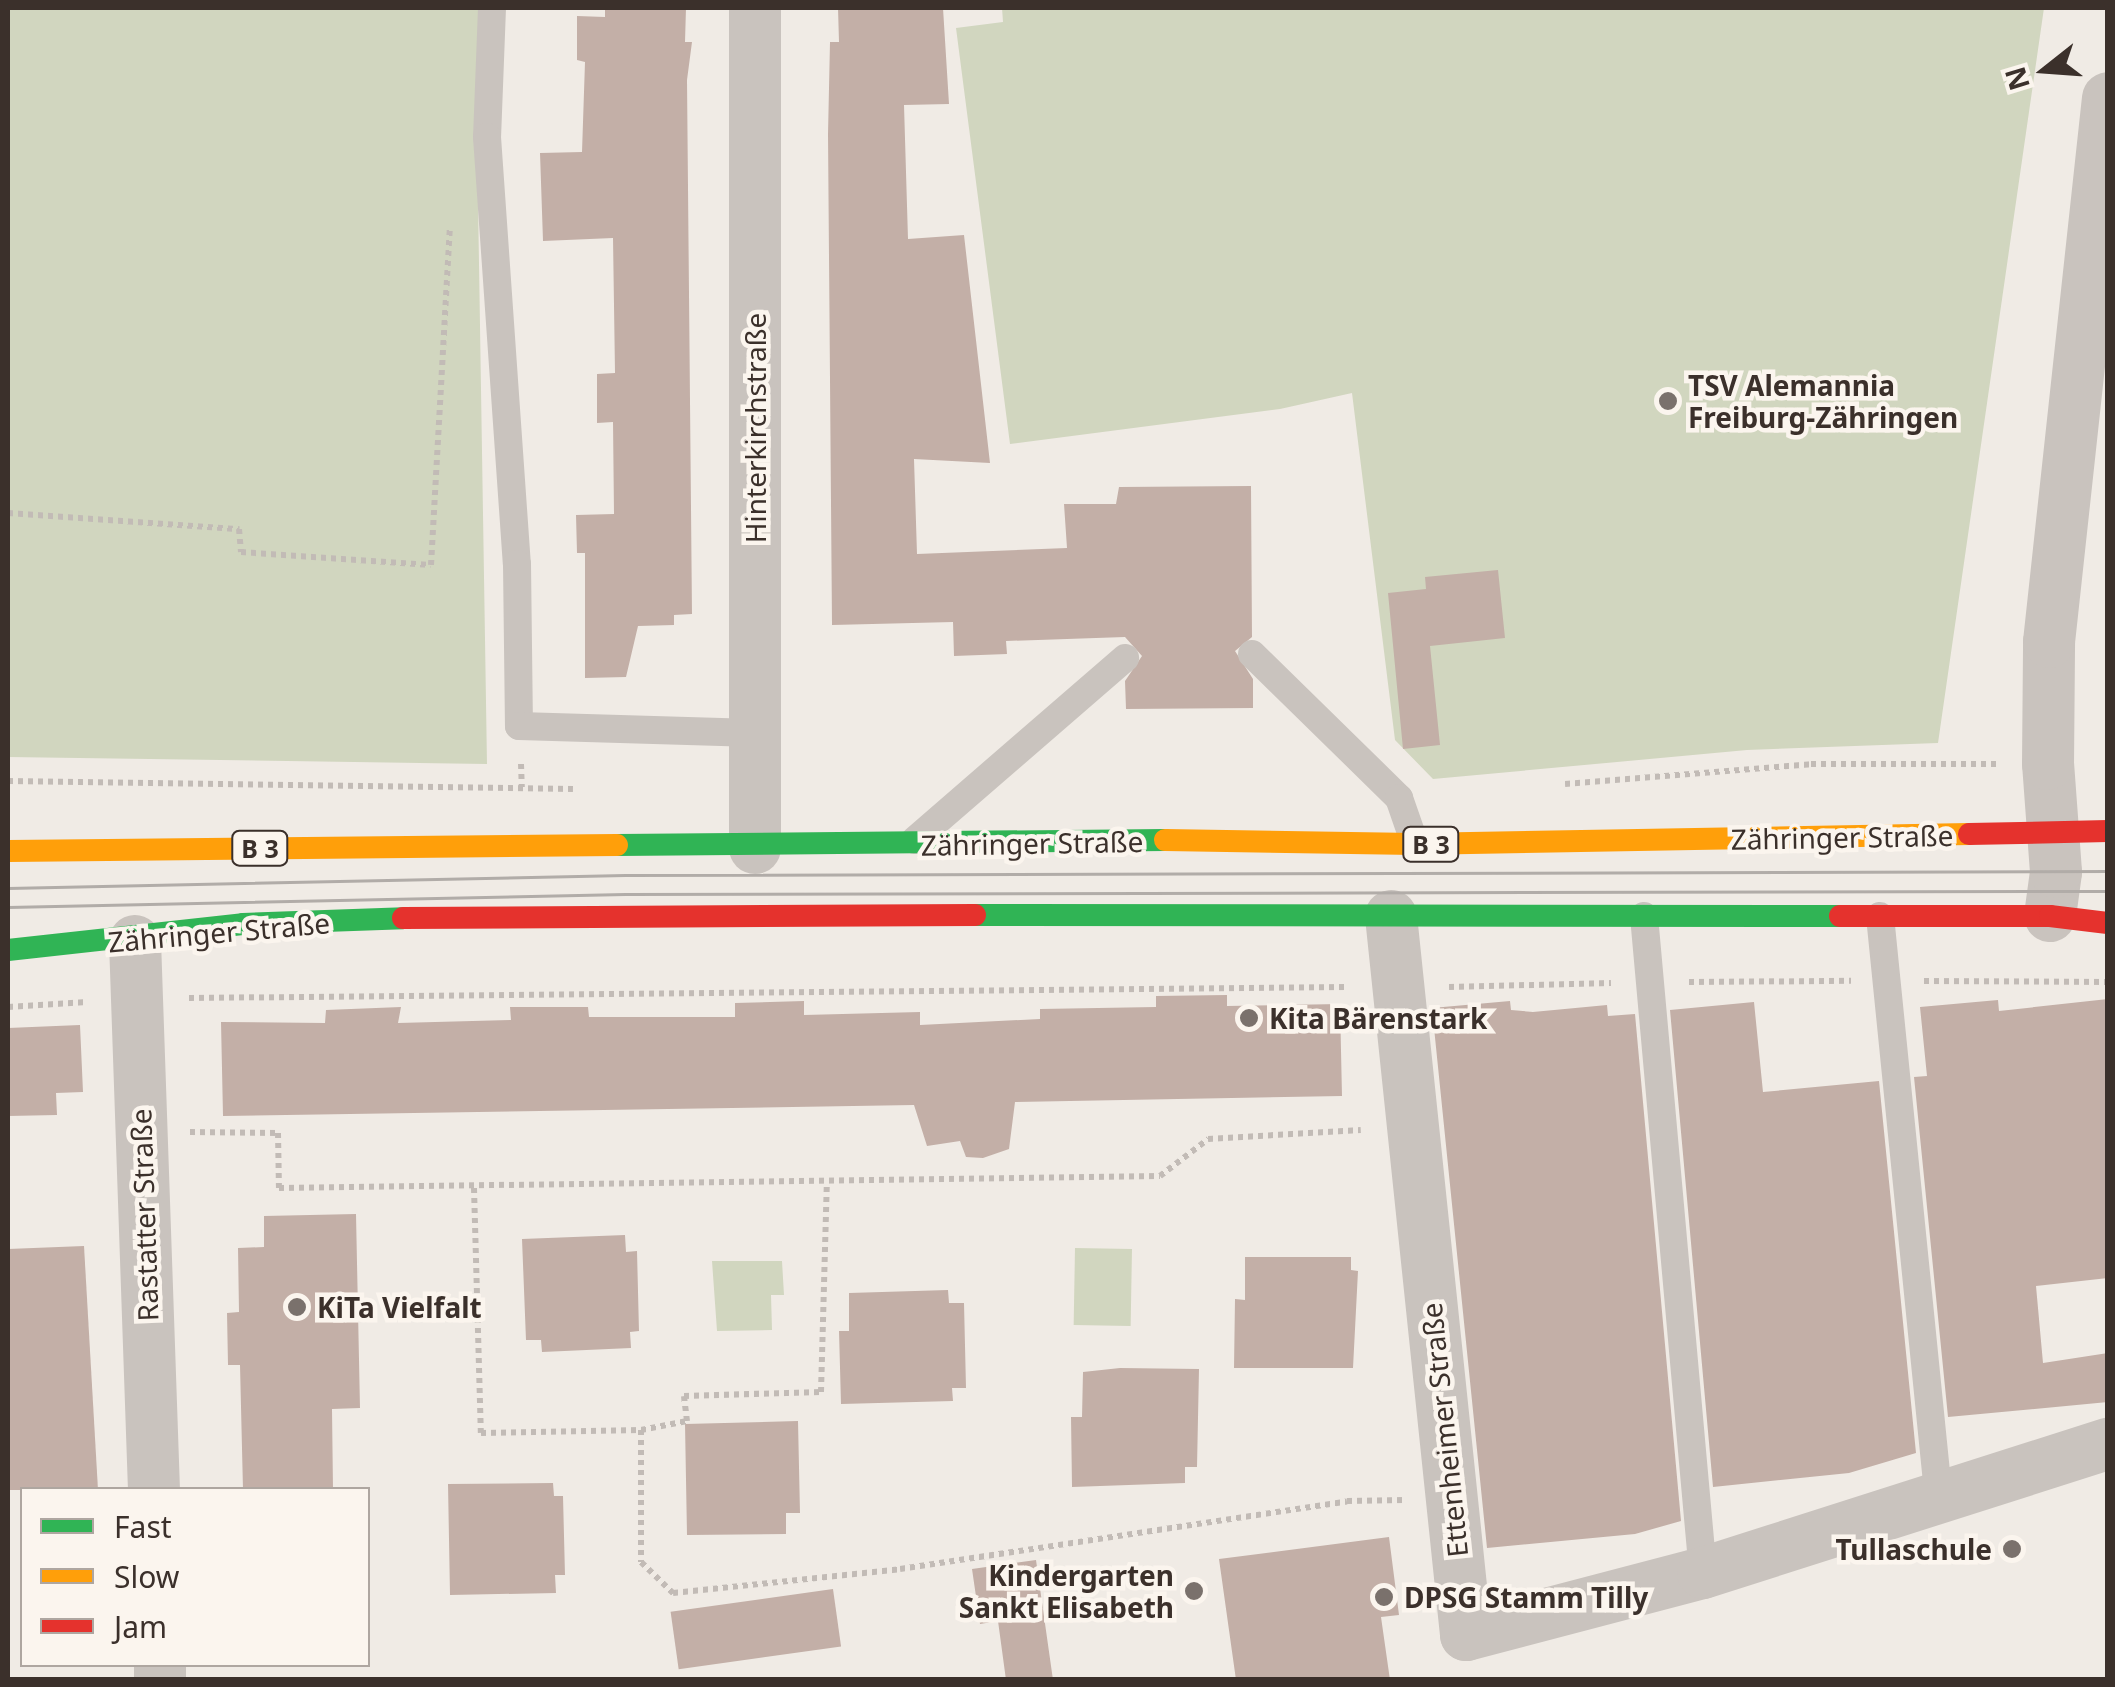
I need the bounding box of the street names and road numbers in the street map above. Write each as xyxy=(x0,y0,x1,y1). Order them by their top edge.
street label: Hinterkirchstraße xyxy=(738,313,772,543)
street label: Zähringer Straße xyxy=(1730,818,1954,856)
street label: Zähringer Straße xyxy=(920,824,1144,862)
road number: B 3 xyxy=(1401,824,1461,864)
road number: B 3 xyxy=(230,828,290,868)
street label: Zähringer Straße xyxy=(107,906,331,958)
street label: Rastatter Straße xyxy=(123,1108,165,1322)
street label: Ettenheimer Straße xyxy=(1414,1301,1474,1559)

